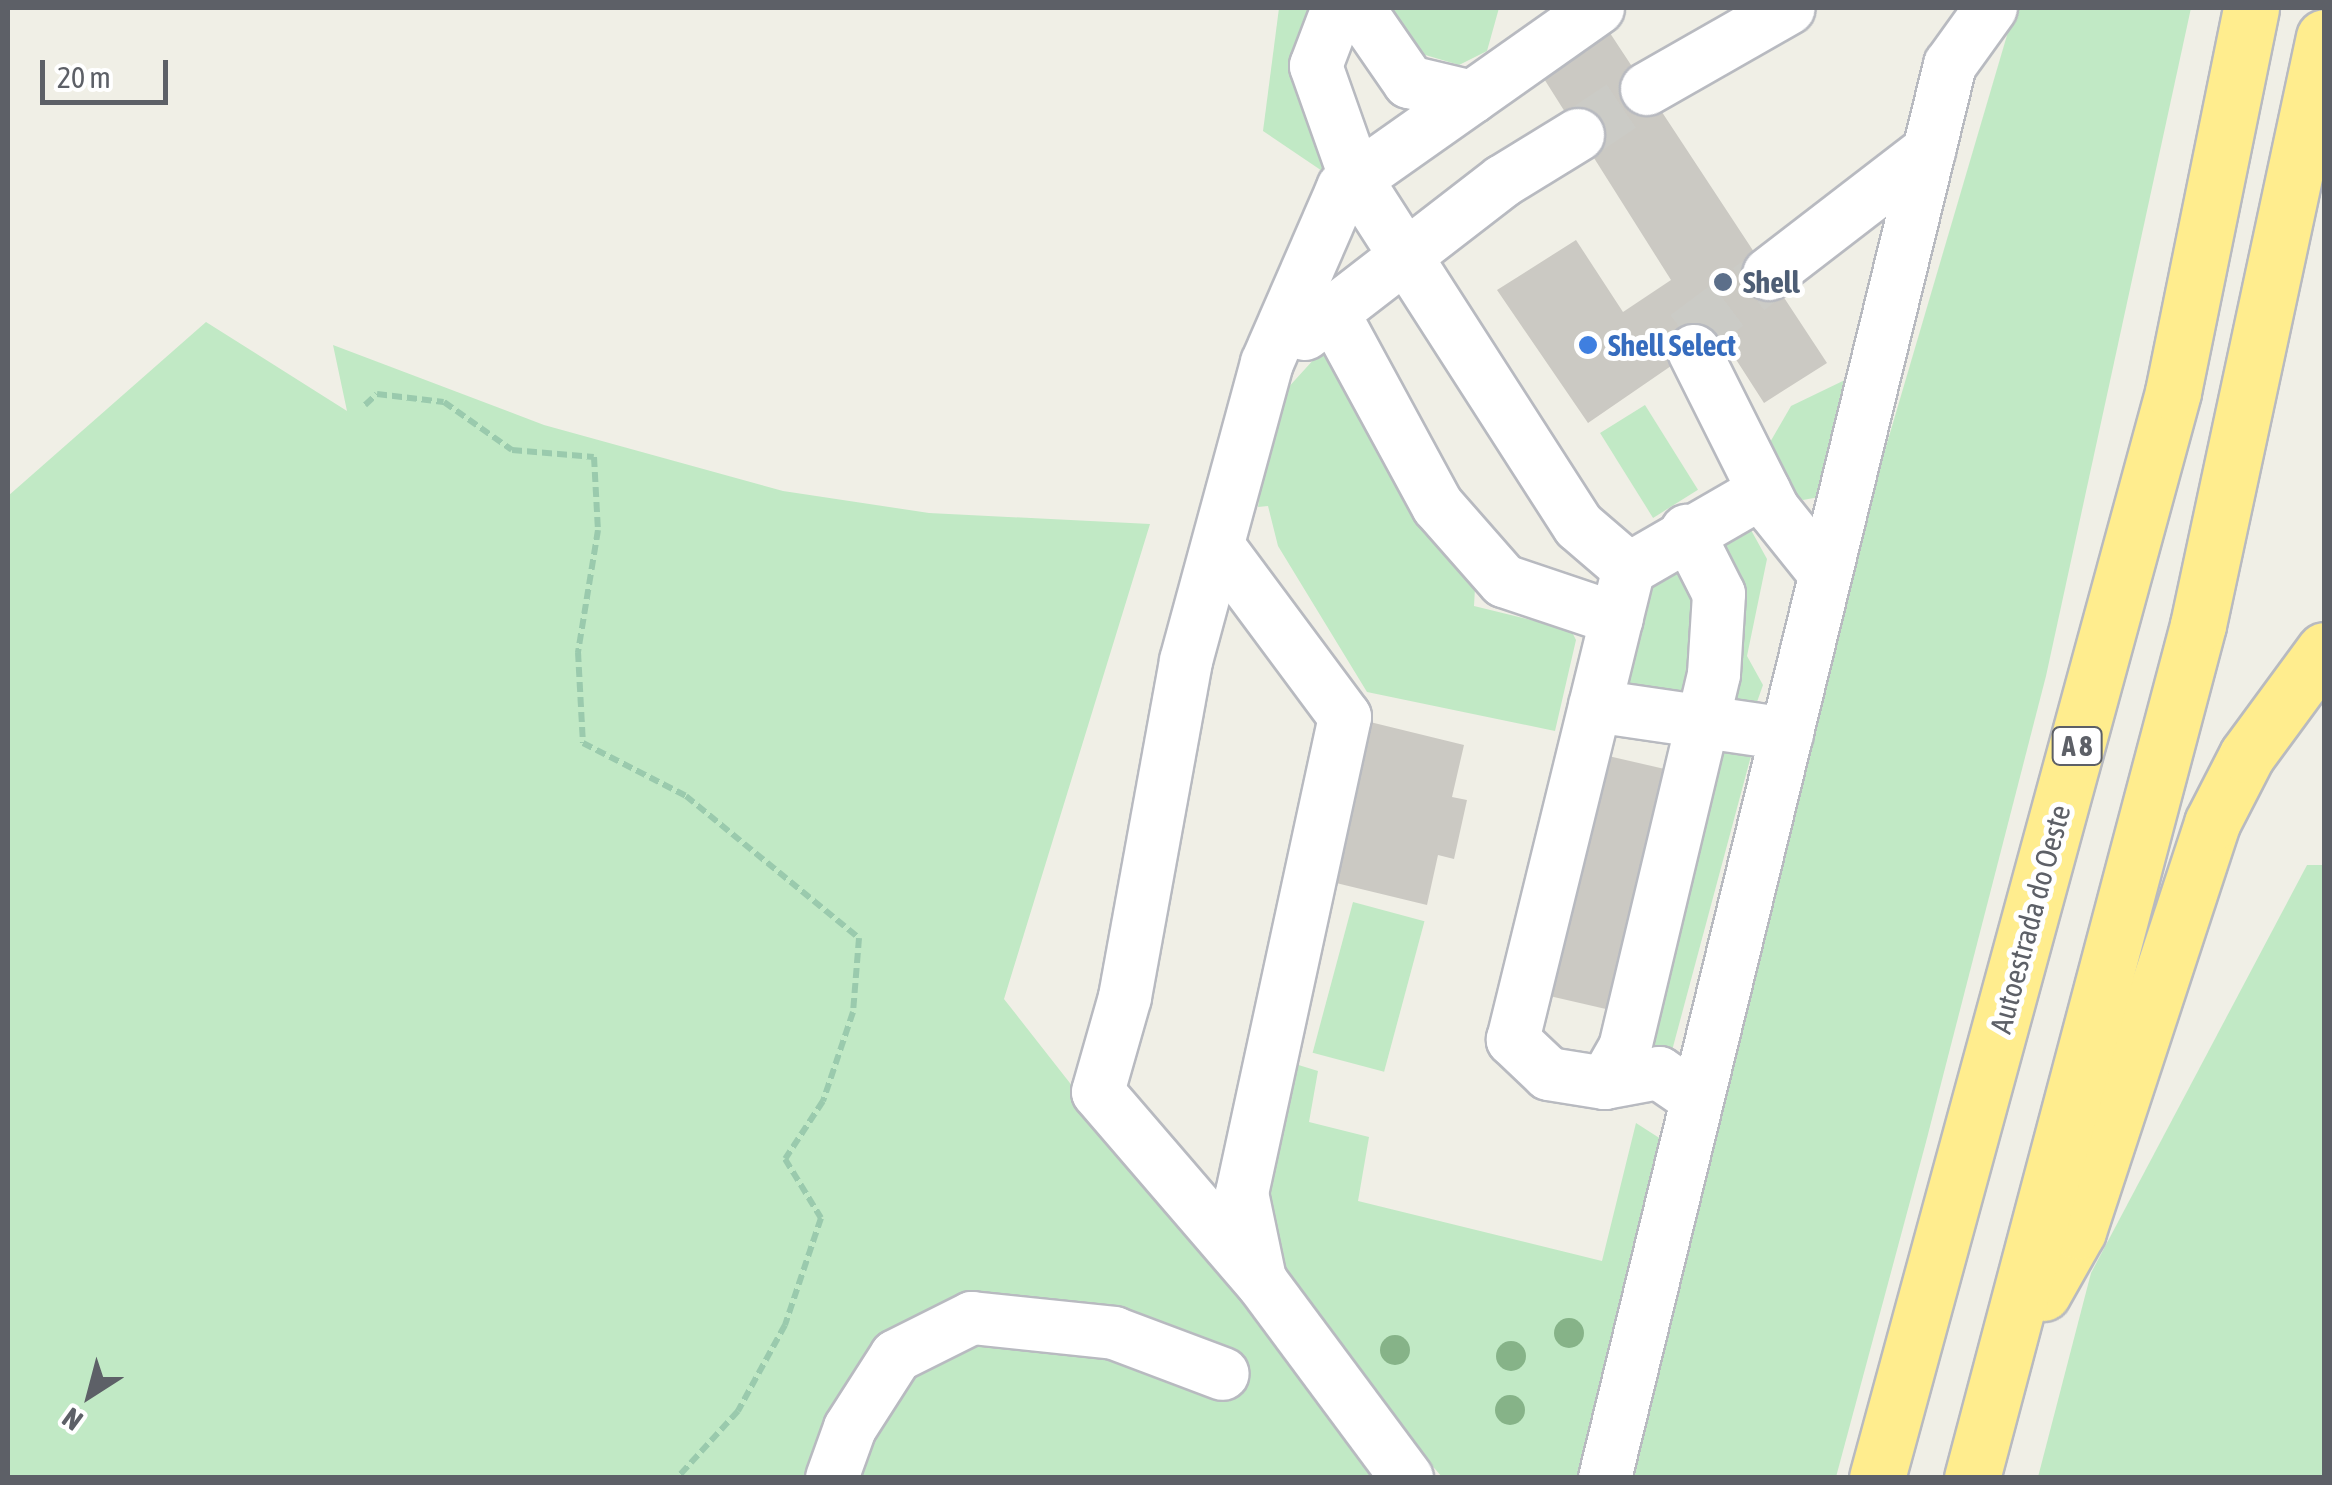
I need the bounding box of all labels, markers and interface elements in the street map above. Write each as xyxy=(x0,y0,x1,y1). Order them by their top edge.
scale bar xyxy=(45,40,172,102)
text: 20 m xyxy=(57,60,111,94)
place label: Shell xyxy=(1743,264,1800,300)
marker: Shell xyxy=(1712,271,1734,293)
place label: Shell Select xyxy=(1608,327,1736,363)
marker: Shell Select xyxy=(1577,334,1599,356)
road number: A 8 xyxy=(2050,723,2104,769)
street label: Autoestrada do Oeste xyxy=(1982,801,2078,1037)
north arrow xyxy=(40,1345,140,1445)
text: N xyxy=(56,1401,88,1437)

